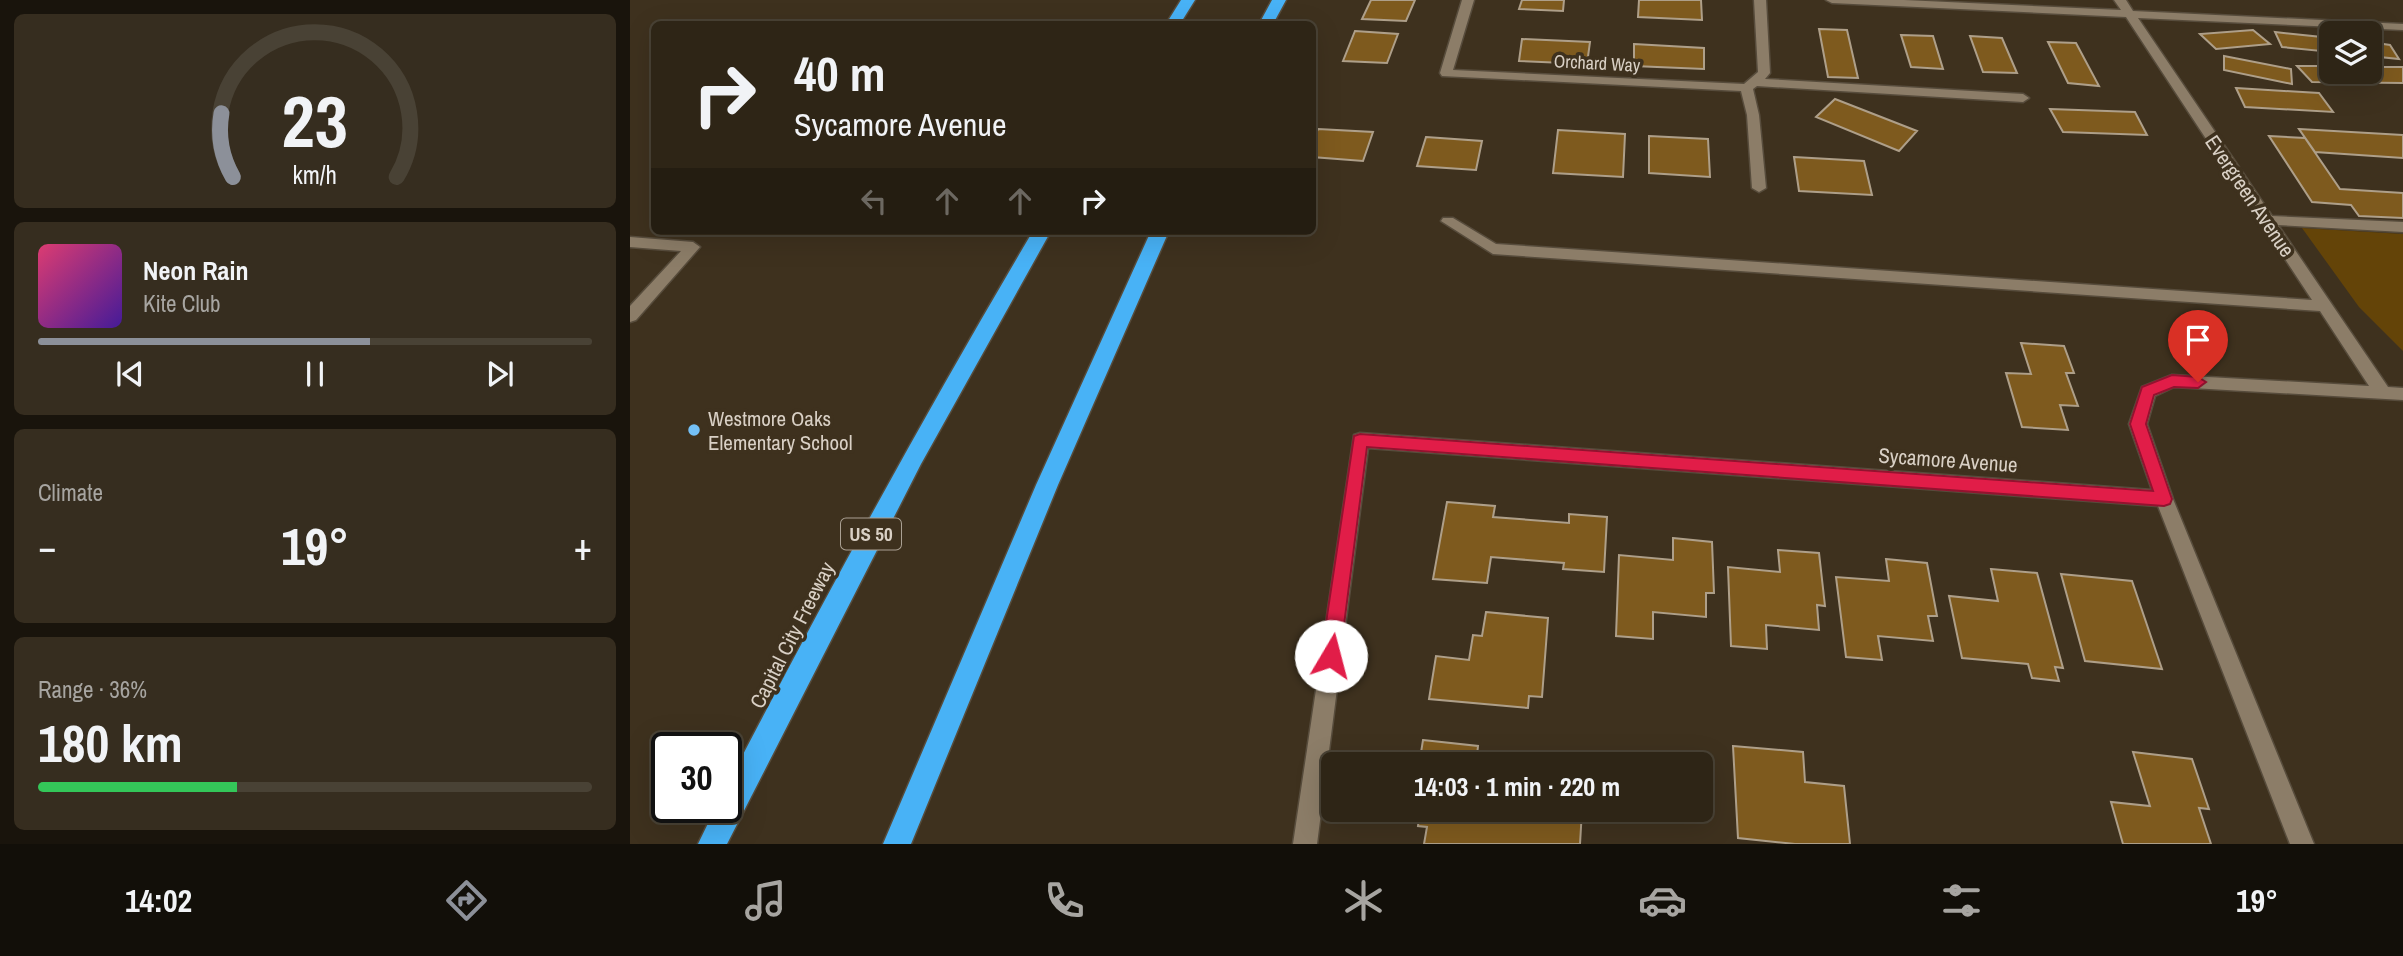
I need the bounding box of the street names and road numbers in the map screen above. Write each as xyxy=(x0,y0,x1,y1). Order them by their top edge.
street label: Orchard Way xyxy=(1553,48,1641,78)
street label: Evergreen Avenue xyxy=(2198,129,2302,263)
street label: Sycamore Avenue xyxy=(1877,441,2019,479)
road number: US 50 xyxy=(841,519,901,550)
street label: Capital City Freeway xyxy=(743,556,842,713)

